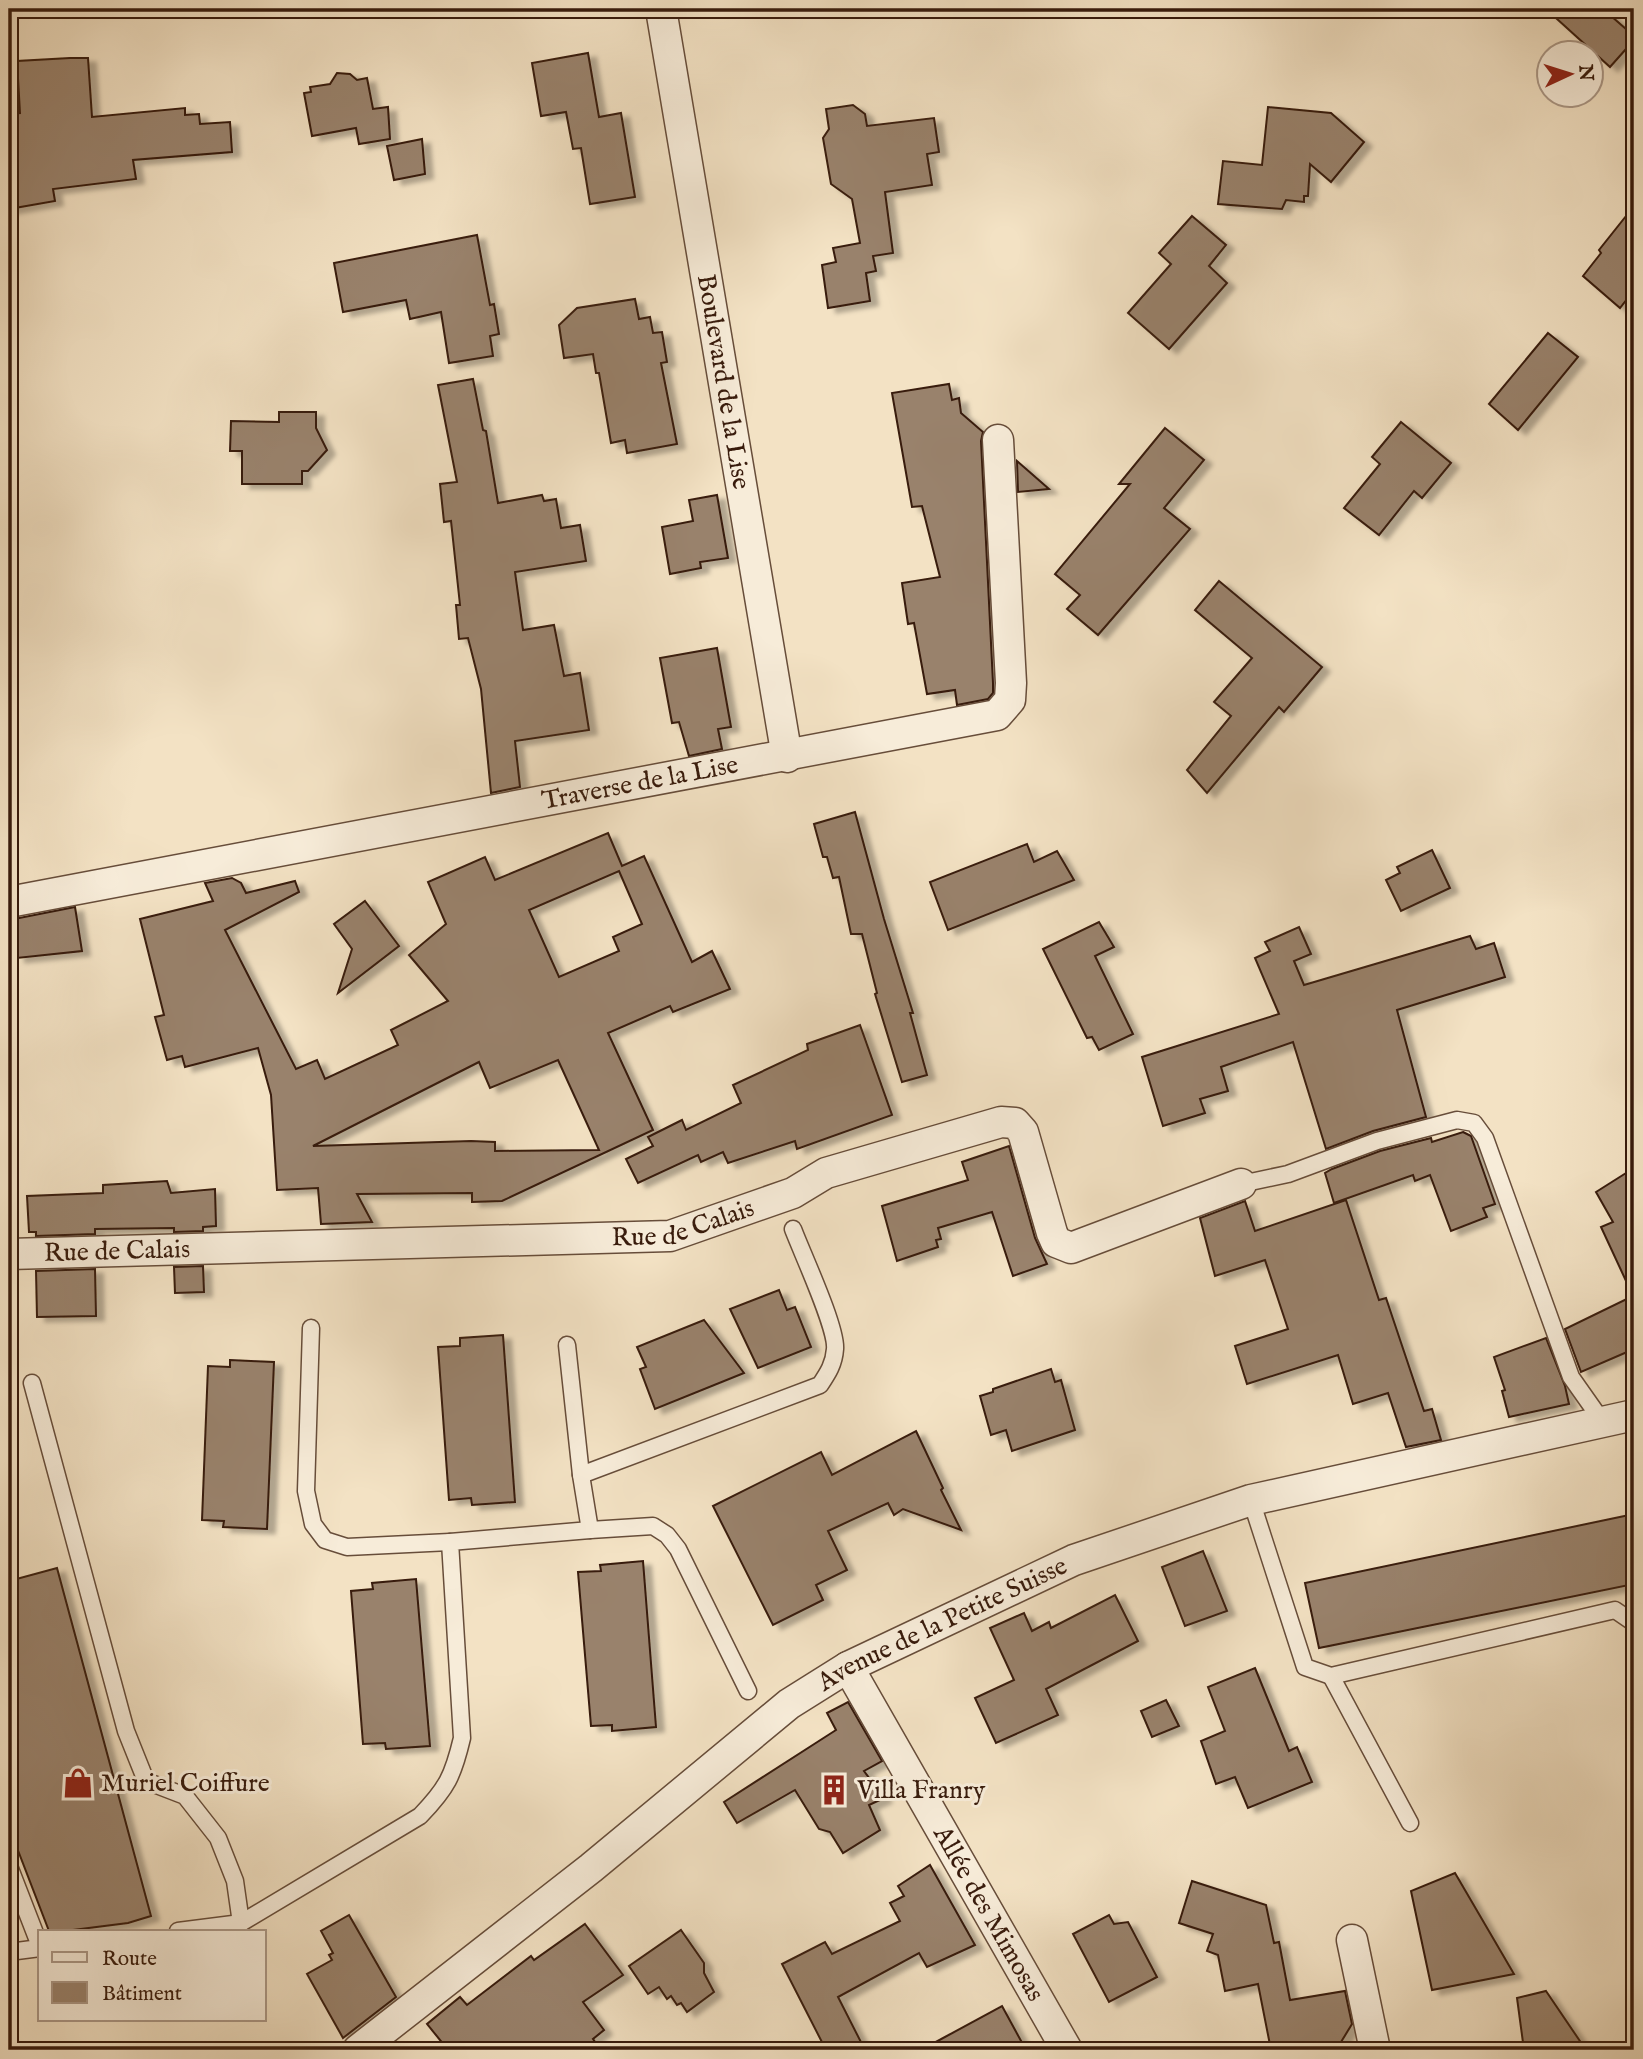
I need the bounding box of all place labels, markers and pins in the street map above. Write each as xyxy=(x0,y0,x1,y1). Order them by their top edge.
shop icon: Muriel Coiffure xyxy=(61,1766,95,1800)
place label: Muriel Coiffure xyxy=(101,1767,270,1800)
building icon: Villa Franry xyxy=(817,1773,851,1807)
place label: Villa Franry xyxy=(856,1774,985,1807)

